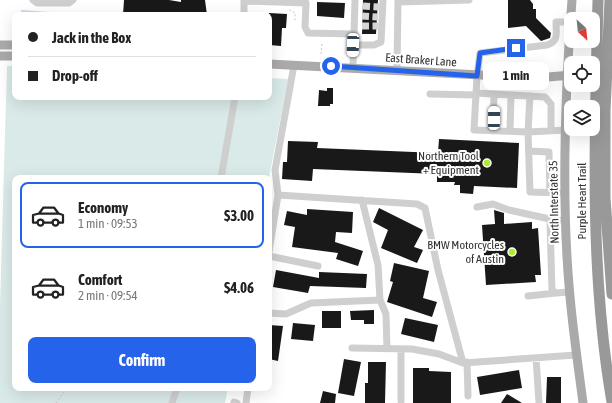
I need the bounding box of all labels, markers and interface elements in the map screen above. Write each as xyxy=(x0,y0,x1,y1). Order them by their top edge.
north arrow xyxy=(564,12,600,48)
map controls xyxy=(564,12,600,136)
text: Jack in the Box xyxy=(52,29,131,46)
car xyxy=(347,33,359,57)
route end xyxy=(507,39,525,57)
street label: East Braker Lane xyxy=(385,51,457,69)
button: locate xyxy=(564,56,600,92)
route start xyxy=(322,57,340,75)
callout: 1 min xyxy=(483,62,549,90)
text: Drop-off xyxy=(52,67,98,84)
text: 1 min xyxy=(503,68,529,83)
button: layers xyxy=(564,100,600,136)
car xyxy=(488,106,500,130)
place label: Northern Tool + Equipment xyxy=(418,149,480,177)
marker: Northern Tool + Equipment xyxy=(482,158,492,168)
street label: North Interstate 35 xyxy=(546,160,562,244)
street label: Purple Heart Trail xyxy=(575,162,589,239)
icon: car xyxy=(30,197,66,233)
text: Economy xyxy=(78,199,128,216)
text: $3.00 xyxy=(224,207,254,224)
text: 1 min · 09:53 xyxy=(78,216,138,231)
place label: BMW Motorcycles of Austin xyxy=(427,238,504,266)
marker: BMW Motorcycles of Austin xyxy=(507,247,517,257)
icon: car xyxy=(30,269,66,305)
text: Comfort xyxy=(78,271,122,288)
text: $4.06 xyxy=(224,279,254,296)
text: 2 min · 09:54 xyxy=(78,288,138,303)
button: Confirm xyxy=(28,337,256,383)

